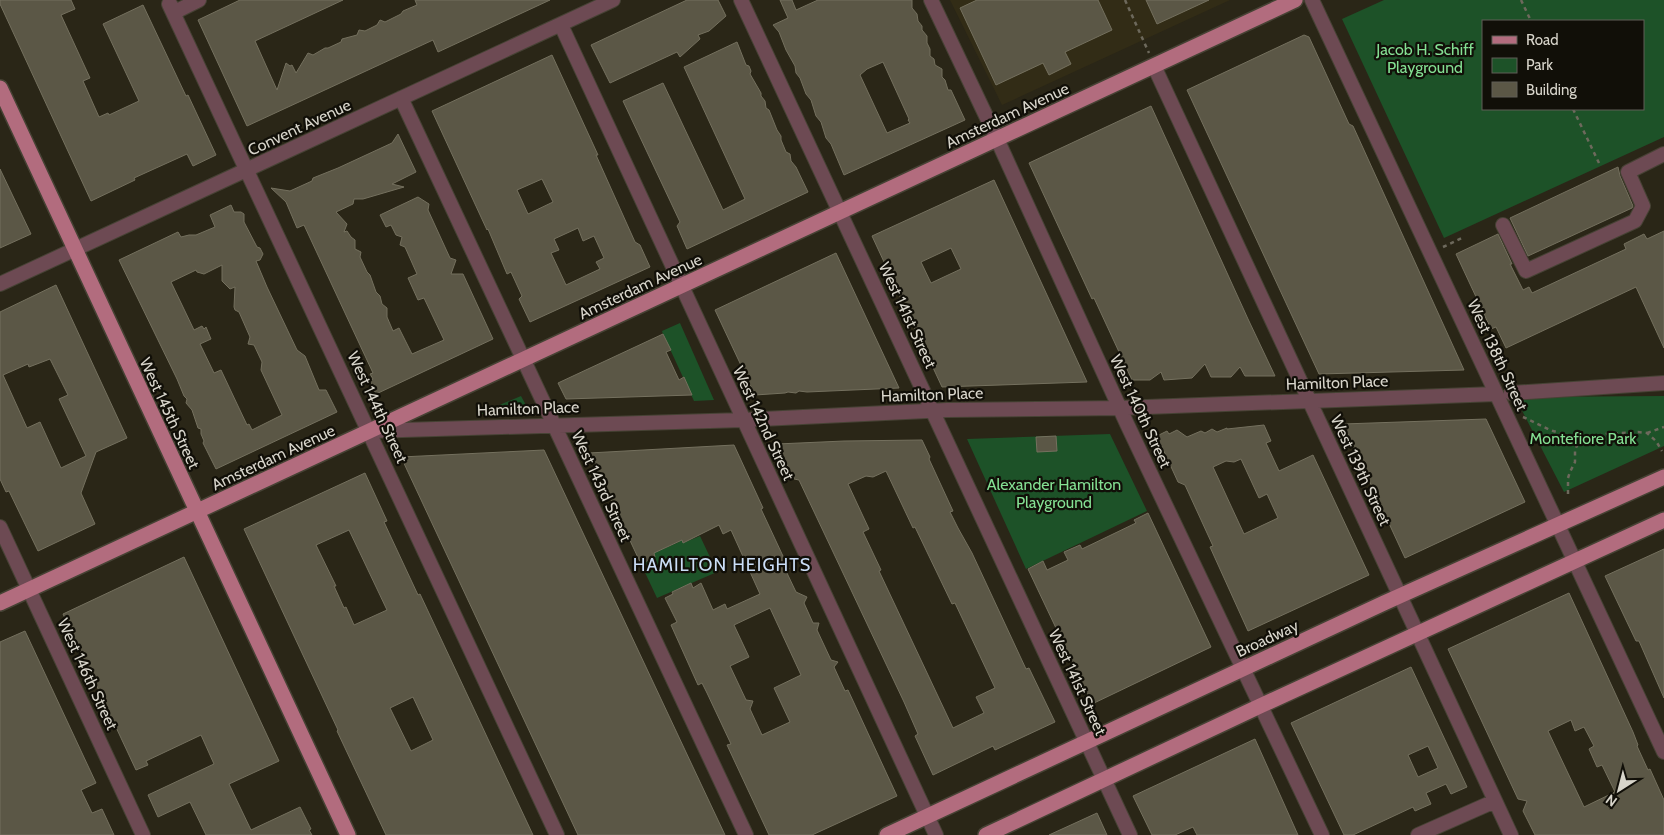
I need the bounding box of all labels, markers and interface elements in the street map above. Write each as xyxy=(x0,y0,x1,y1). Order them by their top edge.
legend xyxy=(1482,20,1644,110)
text: Road xyxy=(1526,31,1559,49)
park label: Jacob H. Schiff Playground xyxy=(1375,40,1474,77)
text: Park xyxy=(1526,56,1553,74)
street label: Amsterdam Avenue xyxy=(943,79,1072,152)
text: Building xyxy=(1526,81,1577,99)
street label: Convent Avenue xyxy=(245,95,354,160)
street label: Amsterdam Avenue xyxy=(576,250,705,323)
street label: West 141st Street xyxy=(875,259,941,372)
street label: West 138th Street xyxy=(1463,297,1532,414)
street label: West 144th Street xyxy=(343,348,412,467)
street label: West 140th Street xyxy=(1106,352,1175,471)
street label: West 145th Street xyxy=(136,355,204,472)
street label: West 142nd Street xyxy=(729,363,799,484)
street label: Hamilton Place xyxy=(1285,371,1389,394)
street label: Hamilton Place xyxy=(880,383,984,406)
street label: Hamilton Place xyxy=(476,397,580,420)
street label: West 139th Street xyxy=(1327,412,1395,529)
street label: Amsterdam Avenue xyxy=(209,421,338,494)
street label: West 143rd Street xyxy=(568,428,636,545)
park label: Montefiore Park xyxy=(1530,429,1637,448)
park label: Alexander Hamilton Playground xyxy=(987,475,1121,512)
district label: HAMILTON HEIGHTS xyxy=(633,554,811,576)
street label: West 146th Street xyxy=(53,616,122,733)
street label: Broadway xyxy=(1233,616,1301,661)
street label: West 141st Street xyxy=(1045,626,1111,739)
north arrow xyxy=(1594,765,1644,815)
text: N xyxy=(1602,790,1621,811)

